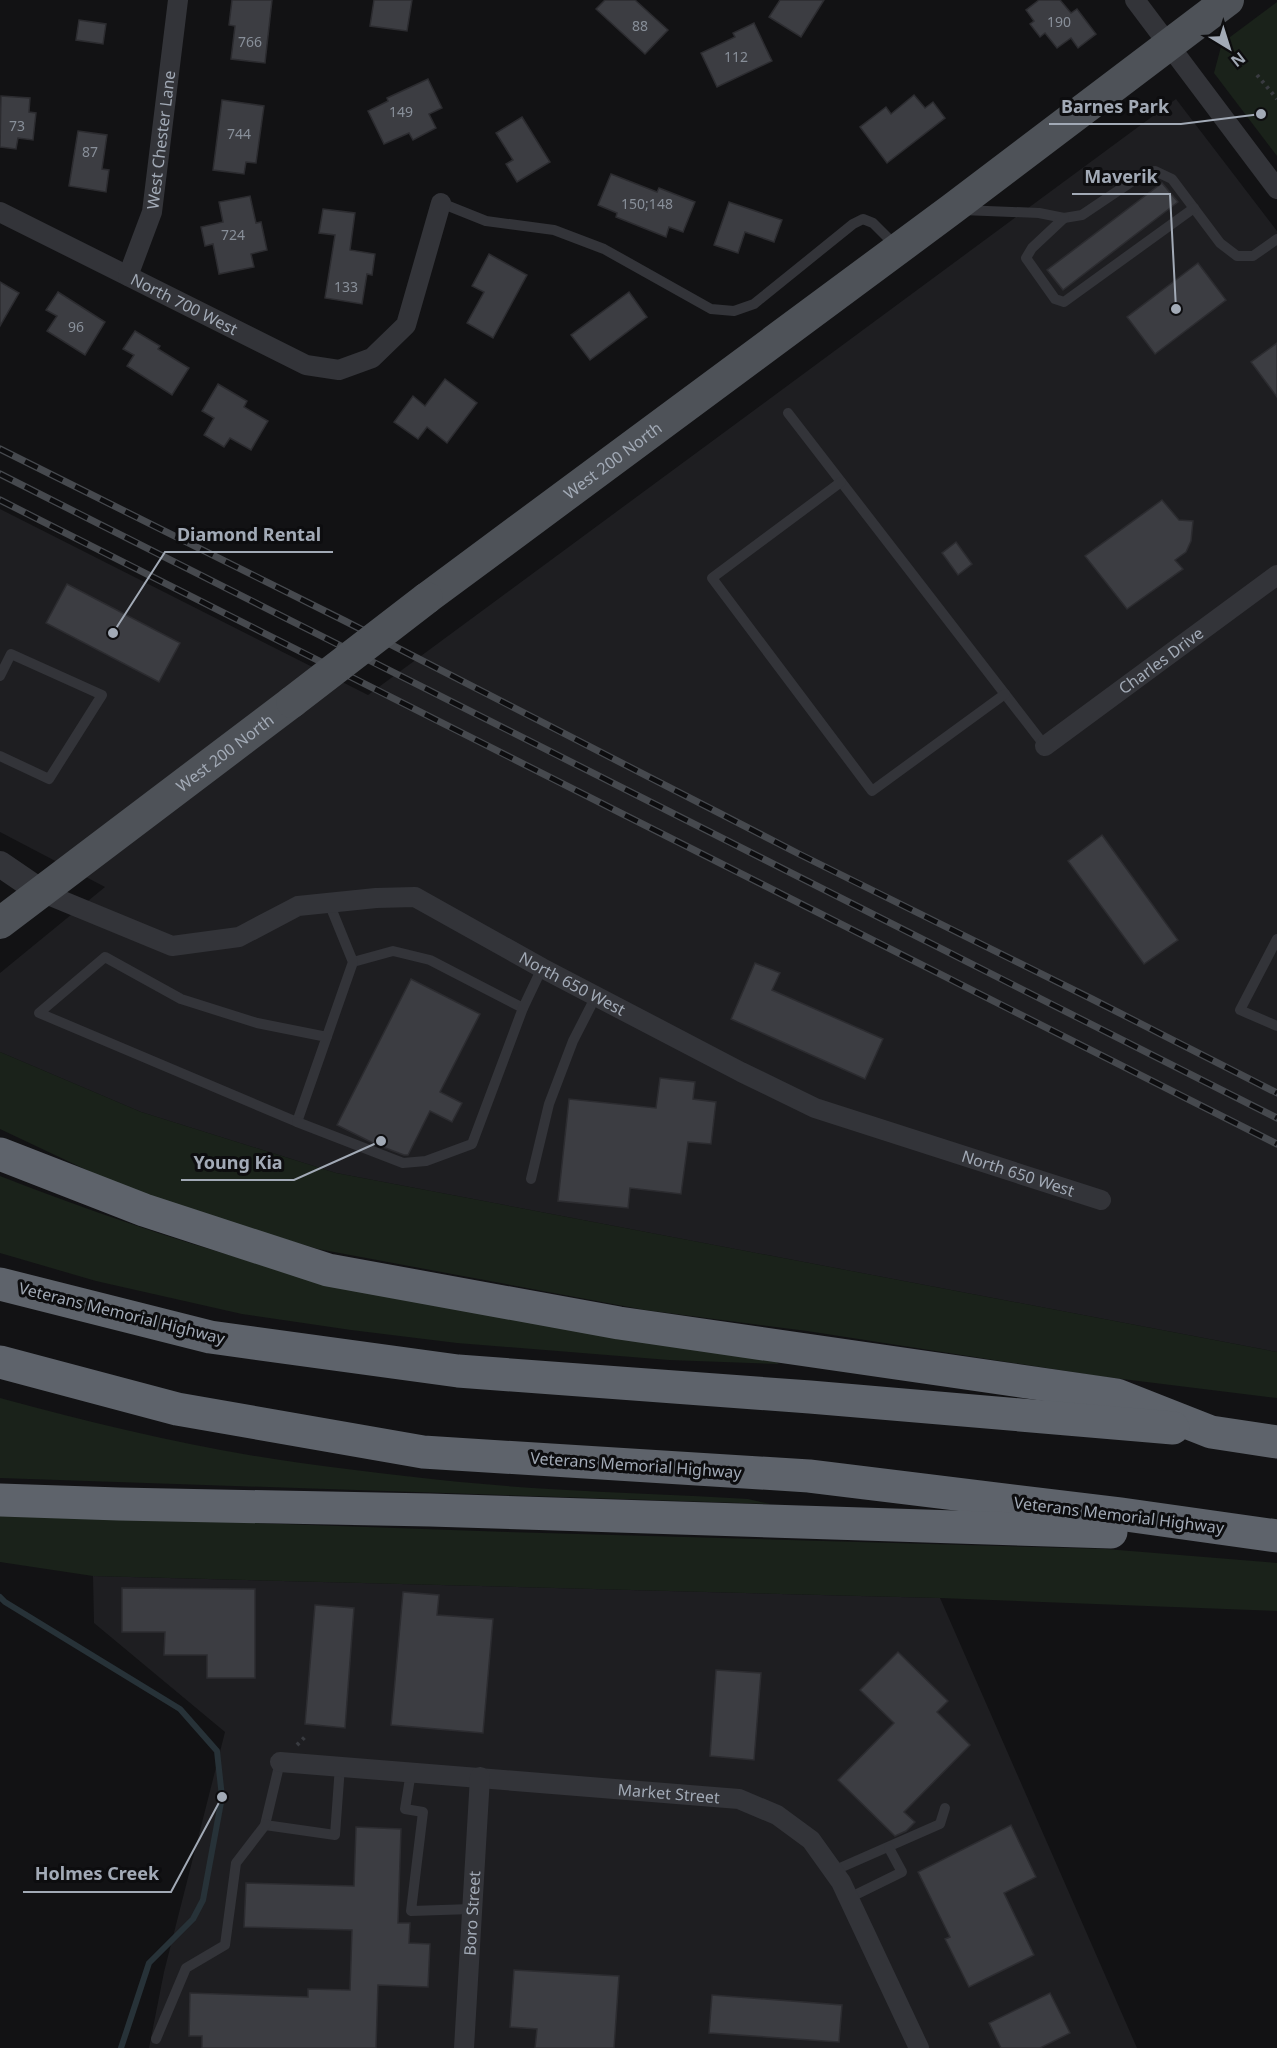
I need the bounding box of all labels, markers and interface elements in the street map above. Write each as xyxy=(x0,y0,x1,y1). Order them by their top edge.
house number: 190 xyxy=(1047,12,1071,31)
house number: 88 xyxy=(632,16,648,35)
north arrow xyxy=(1199,18,1259,78)
house number: 766 xyxy=(238,32,262,51)
house number: 112 xyxy=(724,47,748,66)
text: N xyxy=(1226,47,1250,72)
street label: West Chester Lane xyxy=(141,69,180,211)
callout: Barnes Park xyxy=(1049,88,1181,124)
text: Barnes Park xyxy=(1061,94,1170,118)
house number: 149 xyxy=(389,102,413,121)
house number: 73 xyxy=(9,116,25,135)
house number: 744 xyxy=(227,124,251,143)
house number: 87 xyxy=(82,142,98,161)
callout: Maverik xyxy=(1072,158,1170,194)
text: Maverik xyxy=(1084,164,1159,188)
house number: 150;148 xyxy=(621,194,673,213)
house number: 724 xyxy=(221,225,245,244)
street label: North 700 West xyxy=(127,268,242,340)
house number: 133 xyxy=(334,277,358,296)
house number: 96 xyxy=(68,317,84,336)
street label: West 200 North xyxy=(559,417,666,504)
callout: Diamond Rental xyxy=(165,516,333,552)
text: Diamond Rental xyxy=(177,522,321,546)
street label: Charles Drive xyxy=(1114,622,1208,699)
street label: West 200 North xyxy=(172,709,278,797)
street label: North 650 West xyxy=(515,947,629,1021)
callout: Young Kia xyxy=(181,1144,294,1180)
street label: North 650 West xyxy=(959,1145,1077,1202)
text: Young Kia xyxy=(193,1150,283,1174)
street label: Veterans Memorial Highway xyxy=(17,1277,228,1349)
street label: Veterans Memorial Highway xyxy=(530,1447,743,1483)
street label: Veterans Memorial Highway xyxy=(1013,1491,1226,1539)
street label: Market Street xyxy=(617,1778,721,1808)
callout: Holmes Creek xyxy=(23,1856,171,1892)
text: Holmes Creek xyxy=(35,1861,160,1885)
street label: Boro Street xyxy=(458,1870,485,1956)

